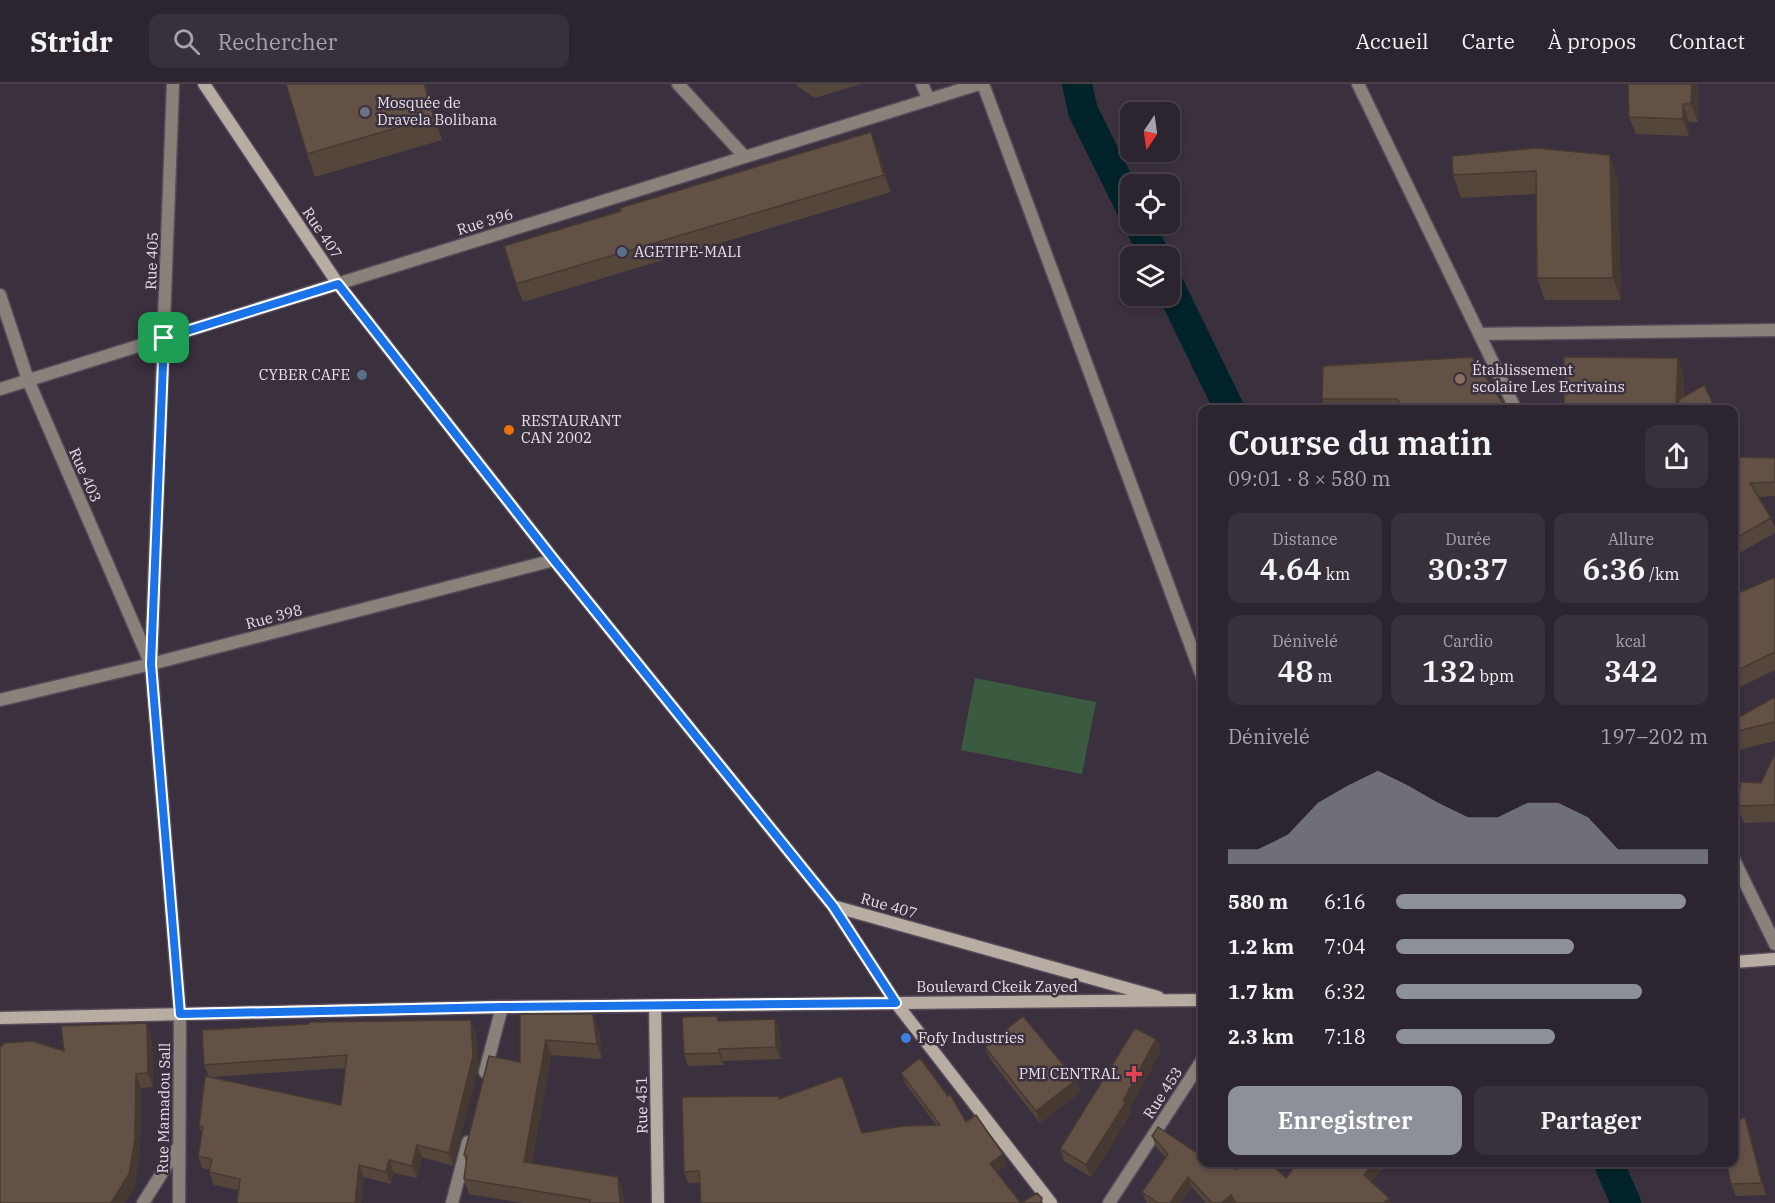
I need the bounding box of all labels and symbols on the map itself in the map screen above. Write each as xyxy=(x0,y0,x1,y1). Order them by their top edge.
place label: Mosquée de Dravela Bolibana xyxy=(377,93,497,129)
north arrow xyxy=(1120,102,1180,162)
marker: Mosquée de Dravela Bolibana xyxy=(358,105,372,119)
street label: Rue 407 xyxy=(298,203,346,262)
street label: Rue 396 xyxy=(454,204,515,239)
street label: Rue 405 xyxy=(141,232,162,290)
place label: AGETIPE-MALI xyxy=(634,242,741,261)
marker: AGETIPE-MALI xyxy=(615,245,629,259)
pin xyxy=(138,312,189,363)
place label: Établissement scolaire Les Ecrivains xyxy=(1472,360,1625,396)
place label: CYBER CAFE xyxy=(259,365,350,384)
marker: CYBER CAFE xyxy=(355,368,369,382)
marker: Établissement scolaire Les Ecrivains xyxy=(1453,372,1467,386)
place label: RESTAURANT CAN 2002 xyxy=(521,411,621,447)
marker: RESTAURANT CAN 2002 xyxy=(502,423,516,437)
street label: Rue 403 xyxy=(65,445,106,505)
street label: Rue 398 xyxy=(243,600,304,633)
street label: Rue 407 xyxy=(859,888,920,923)
street label: Boulevard Ckeik Zayed xyxy=(916,977,1078,996)
place label: Fofy Industries xyxy=(918,1028,1024,1047)
marker: Fofy Industries xyxy=(899,1031,913,1045)
street label: Rue Mamadou Sall xyxy=(153,1042,174,1174)
street label: Rue 453 xyxy=(1139,1063,1186,1122)
place label: PMI CENTRAL xyxy=(1019,1064,1120,1083)
marker: PMI CENTRAL xyxy=(1125,1065,1143,1083)
street label: Rue 451 xyxy=(631,1076,652,1134)

